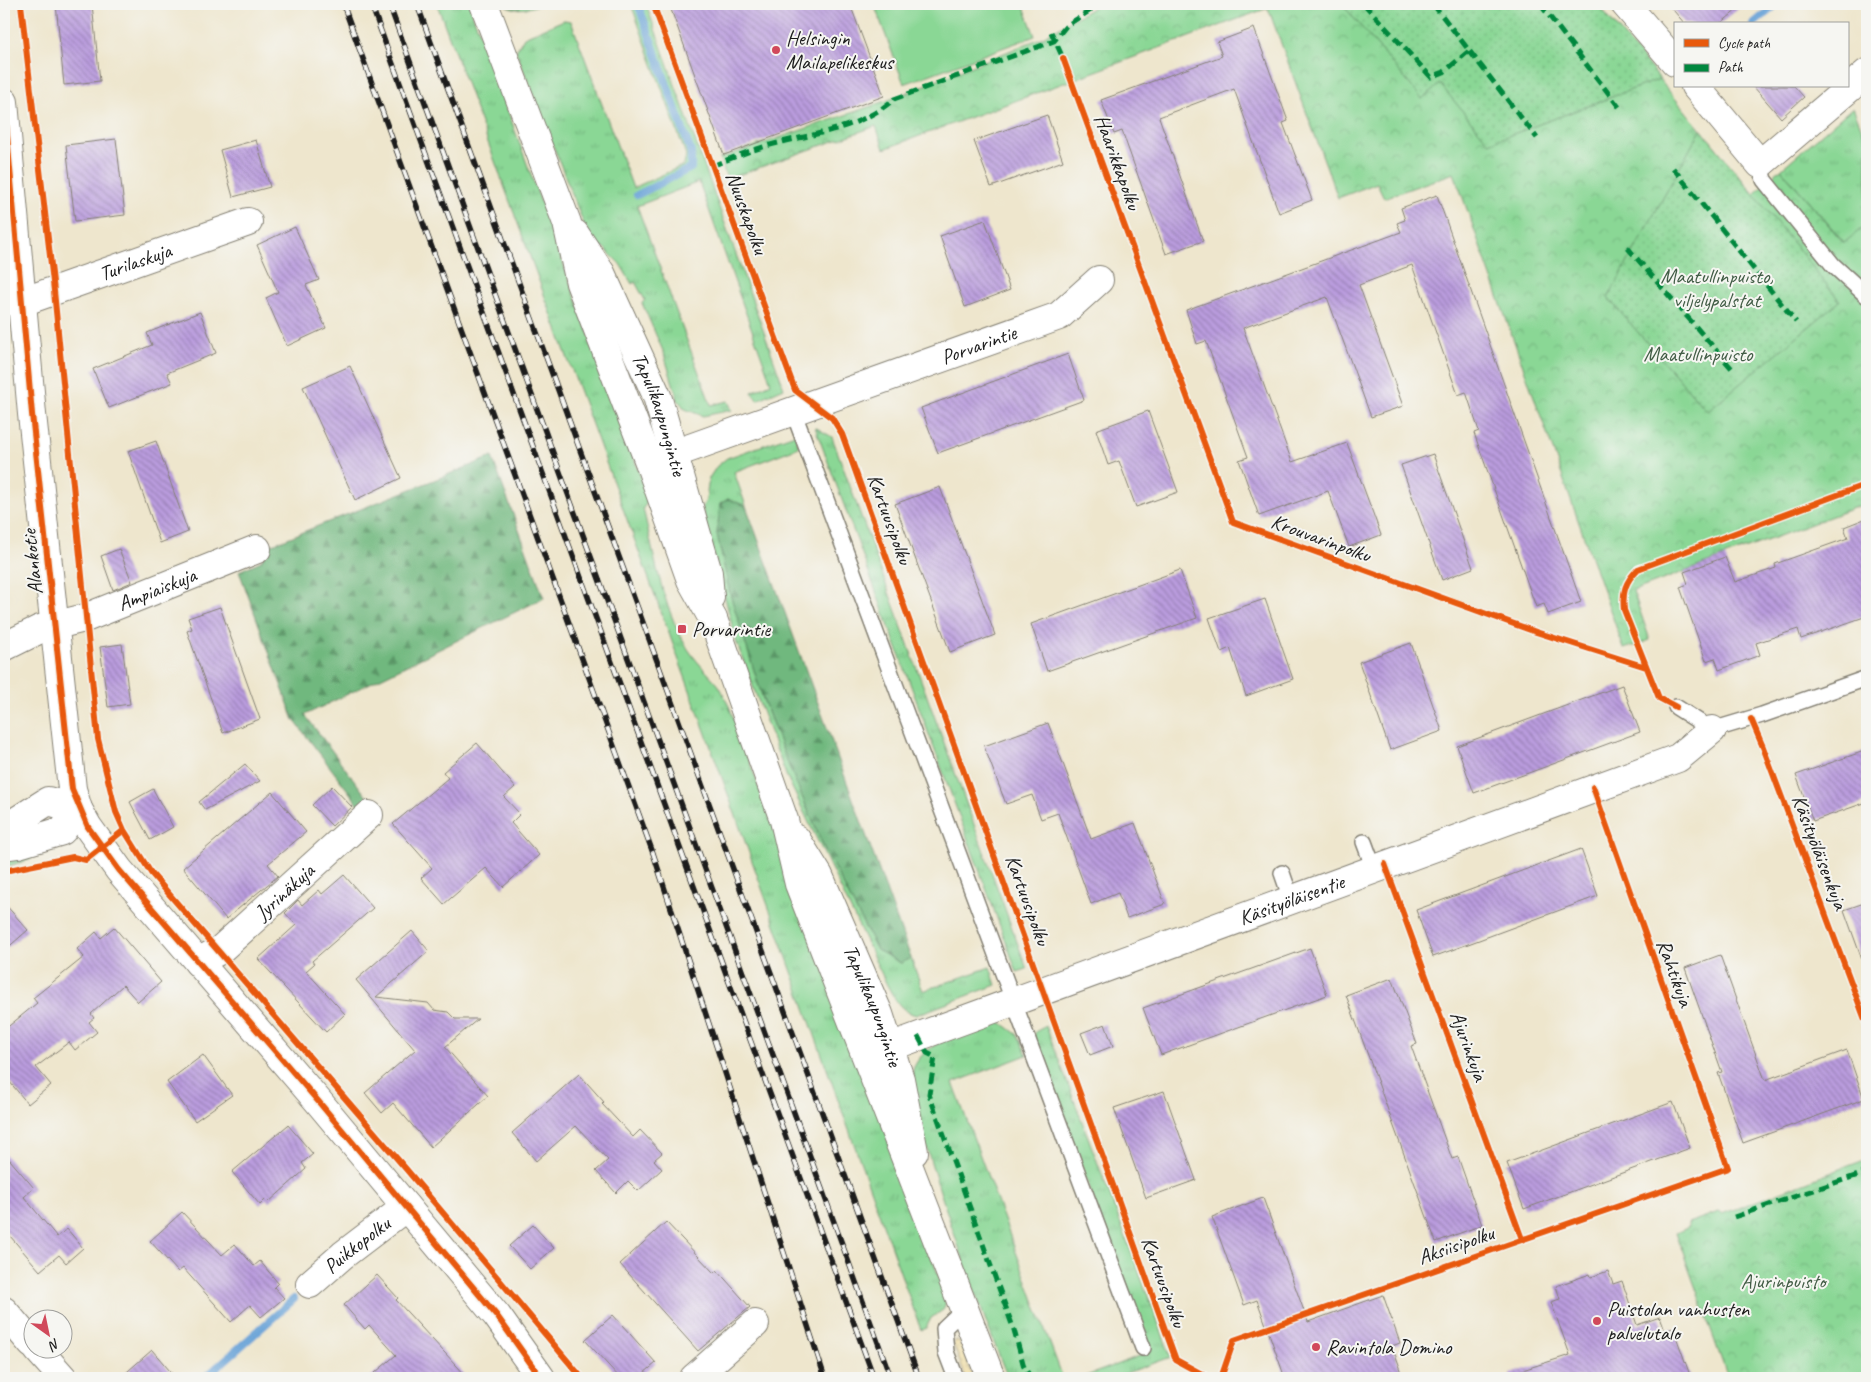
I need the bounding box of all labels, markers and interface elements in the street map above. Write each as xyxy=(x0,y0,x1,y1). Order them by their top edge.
legend xyxy=(1674,22,1848,88)
place label: Helsingin Mailapelikeskus xyxy=(786,25,895,75)
text: Cycle path xyxy=(1718,34,1770,53)
marker: Helsingin Mailapelikeskus xyxy=(770,44,782,56)
text: Path xyxy=(1718,58,1744,77)
street label: Haarikkapolku xyxy=(1089,111,1148,214)
street label: Nuuskapolku xyxy=(720,168,774,259)
street label: Turilaskuja xyxy=(96,237,176,287)
park label: Maatullinpuisto, viljelypalstat xyxy=(1660,263,1774,313)
street label: Porvarintie xyxy=(937,319,1021,370)
park label: Maatullinpuisto xyxy=(1643,341,1754,367)
street label: Tapulikaupungintie xyxy=(626,348,693,480)
street label: Kartuusipolku xyxy=(862,470,919,569)
street label: Krouvarinpolku xyxy=(1268,508,1375,568)
street label: Alankotie xyxy=(15,526,48,596)
street label: Ampiaiskuja xyxy=(114,561,201,617)
place label: Porvarintie xyxy=(692,616,771,642)
marker: Porvarintie xyxy=(676,623,688,635)
street label: Käsityöläisenkuja xyxy=(1786,791,1855,915)
street label: Kartuusipolku xyxy=(1000,851,1057,950)
street label: Jyrinäkuja xyxy=(248,857,321,926)
street label: Käsityöläisentie xyxy=(1235,868,1350,931)
street label: Rahtikuja xyxy=(1651,936,1700,1012)
street label: Tapulikaupungintie xyxy=(837,941,908,1071)
street label: Ajurinkuja xyxy=(1444,1008,1494,1086)
street label: Puikkopolku xyxy=(318,1210,396,1279)
street label: Aksiisipolku xyxy=(1415,1220,1499,1270)
street label: Kartuusipolku xyxy=(1136,1233,1193,1332)
park label: Ajurinpuisto xyxy=(1741,1268,1828,1294)
place label: Puistolan vanhusten palvelutalo xyxy=(1607,1296,1750,1346)
north arrow xyxy=(22,1310,72,1360)
marker: Puistolan vanhusten palvelutalo xyxy=(1591,1315,1603,1327)
place label: Ravintola Domino xyxy=(1326,1334,1453,1360)
text: N xyxy=(45,1335,63,1355)
marker: Ravintola Domino xyxy=(1310,1341,1322,1353)

